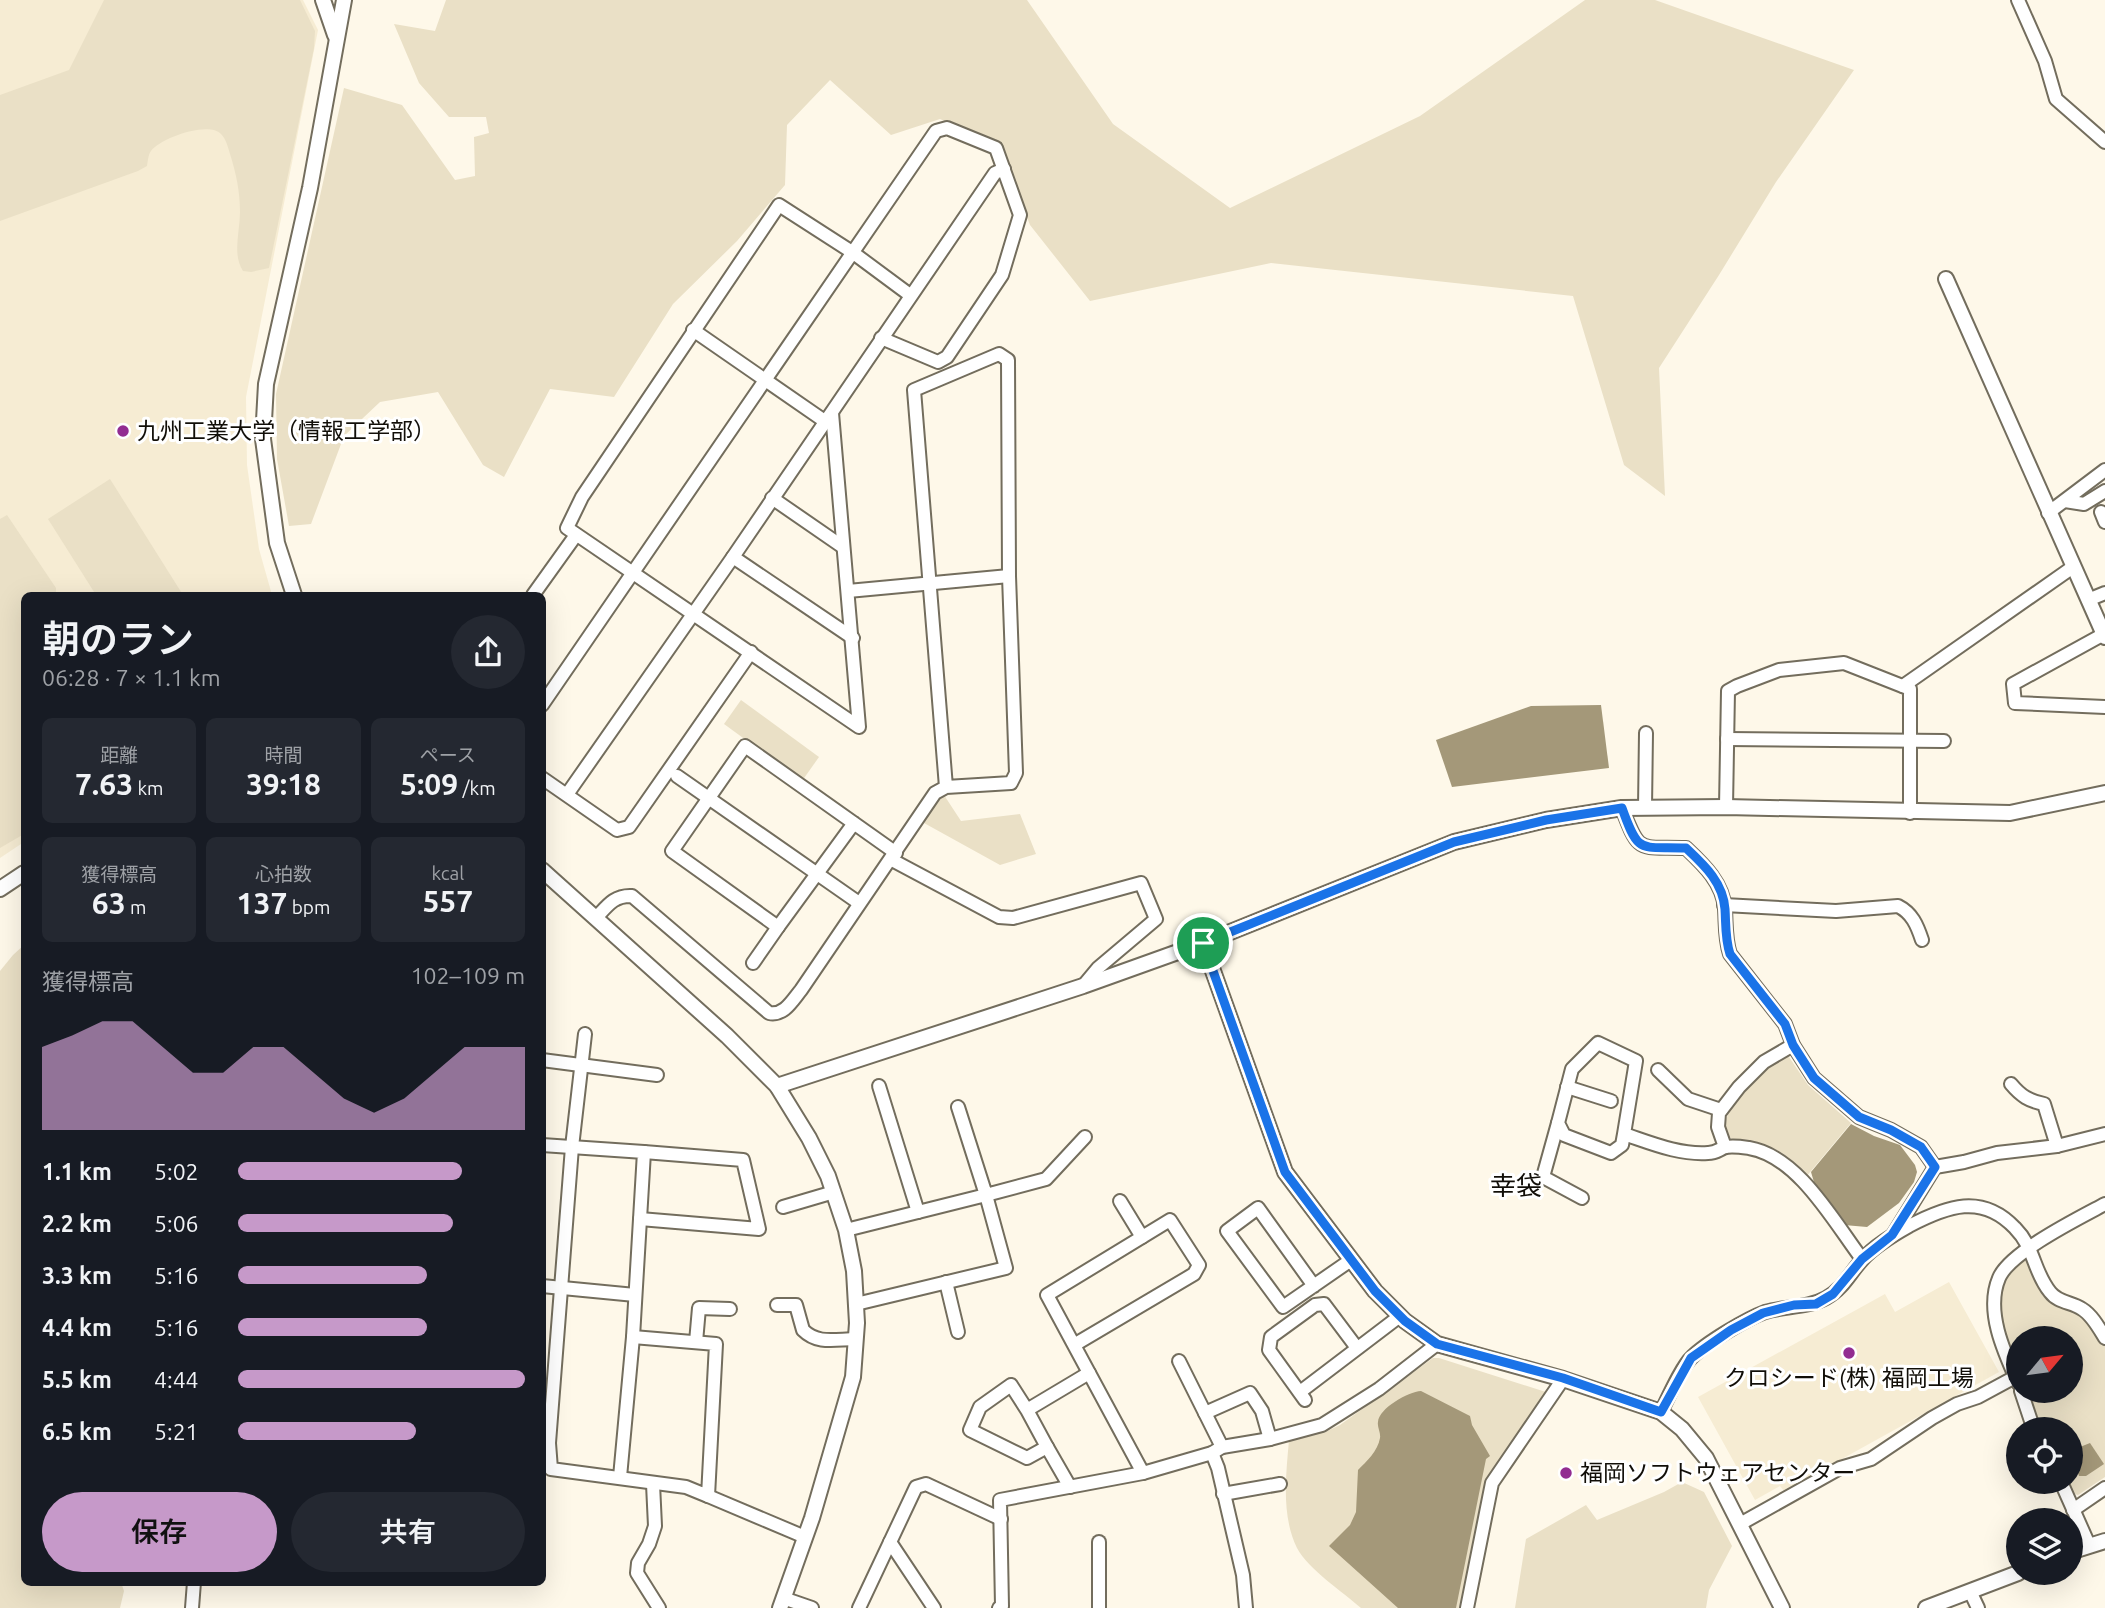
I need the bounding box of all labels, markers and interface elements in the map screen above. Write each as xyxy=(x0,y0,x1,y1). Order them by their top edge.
place label: 九州工業大学（情報工学部） xyxy=(137,418,436,443)
marker: 九州工業大学（情報工学部） xyxy=(115,423,131,439)
button: share xyxy=(451,615,525,689)
text: 朝のラン xyxy=(42,618,194,660)
text: 06:28 · 7 × 1.1 km xyxy=(42,665,221,690)
text: 距離 xyxy=(100,744,138,766)
text: 時間 xyxy=(264,744,303,766)
text: ペース xyxy=(420,744,476,766)
text: 7.63 xyxy=(75,767,133,801)
text: 39:18 xyxy=(246,767,321,801)
text: 5:09 xyxy=(400,767,458,801)
text: km xyxy=(133,777,163,799)
text: /km xyxy=(458,777,496,799)
text: kcal xyxy=(431,862,464,884)
text: 獲得標高 xyxy=(81,863,157,885)
text: 心拍数 xyxy=(255,863,312,885)
text: 557 xyxy=(422,884,473,918)
text: 63 xyxy=(92,886,126,920)
text: 137 xyxy=(237,886,287,920)
text: m xyxy=(126,896,146,918)
text: bpm xyxy=(287,896,330,918)
pin xyxy=(1173,913,1233,973)
icon: arrive xyxy=(1184,924,1222,962)
text: 102–109 m xyxy=(411,963,525,988)
text: 獲得標高 xyxy=(42,969,134,994)
text: 1.1 km xyxy=(42,1159,112,1184)
text: 5:02 xyxy=(154,1159,199,1184)
district label: 幸袋 xyxy=(1490,1171,1542,1200)
text: 2.2 km xyxy=(42,1211,112,1236)
text: 5:06 xyxy=(154,1211,199,1236)
text: 3.3 km xyxy=(42,1263,112,1288)
text: 5:16 xyxy=(154,1263,199,1288)
text: 4.4 km xyxy=(42,1315,112,1340)
text: 5:16 xyxy=(154,1315,199,1340)
north arrow xyxy=(2006,1326,2082,1404)
map controls xyxy=(2006,1326,2083,1585)
marker: クロシード(株) 福岡工場 xyxy=(1841,1345,1857,1361)
place label: クロシード(株) 福岡工場 xyxy=(1724,1365,1974,1391)
text: 5.5 km xyxy=(42,1367,112,1392)
text: 4:44 xyxy=(154,1367,199,1392)
button: locate xyxy=(2006,1417,2083,1494)
text: 6.5 km xyxy=(42,1419,112,1444)
text: 5:21 xyxy=(154,1419,199,1444)
place label: 福岡ソフトウェアセンター xyxy=(1580,1460,1856,1485)
marker: 福岡ソフトウェアセンター xyxy=(1558,1465,1574,1481)
button: 保存 xyxy=(42,1492,277,1572)
button: 共有 xyxy=(291,1492,525,1572)
button: layers xyxy=(2006,1508,2083,1585)

